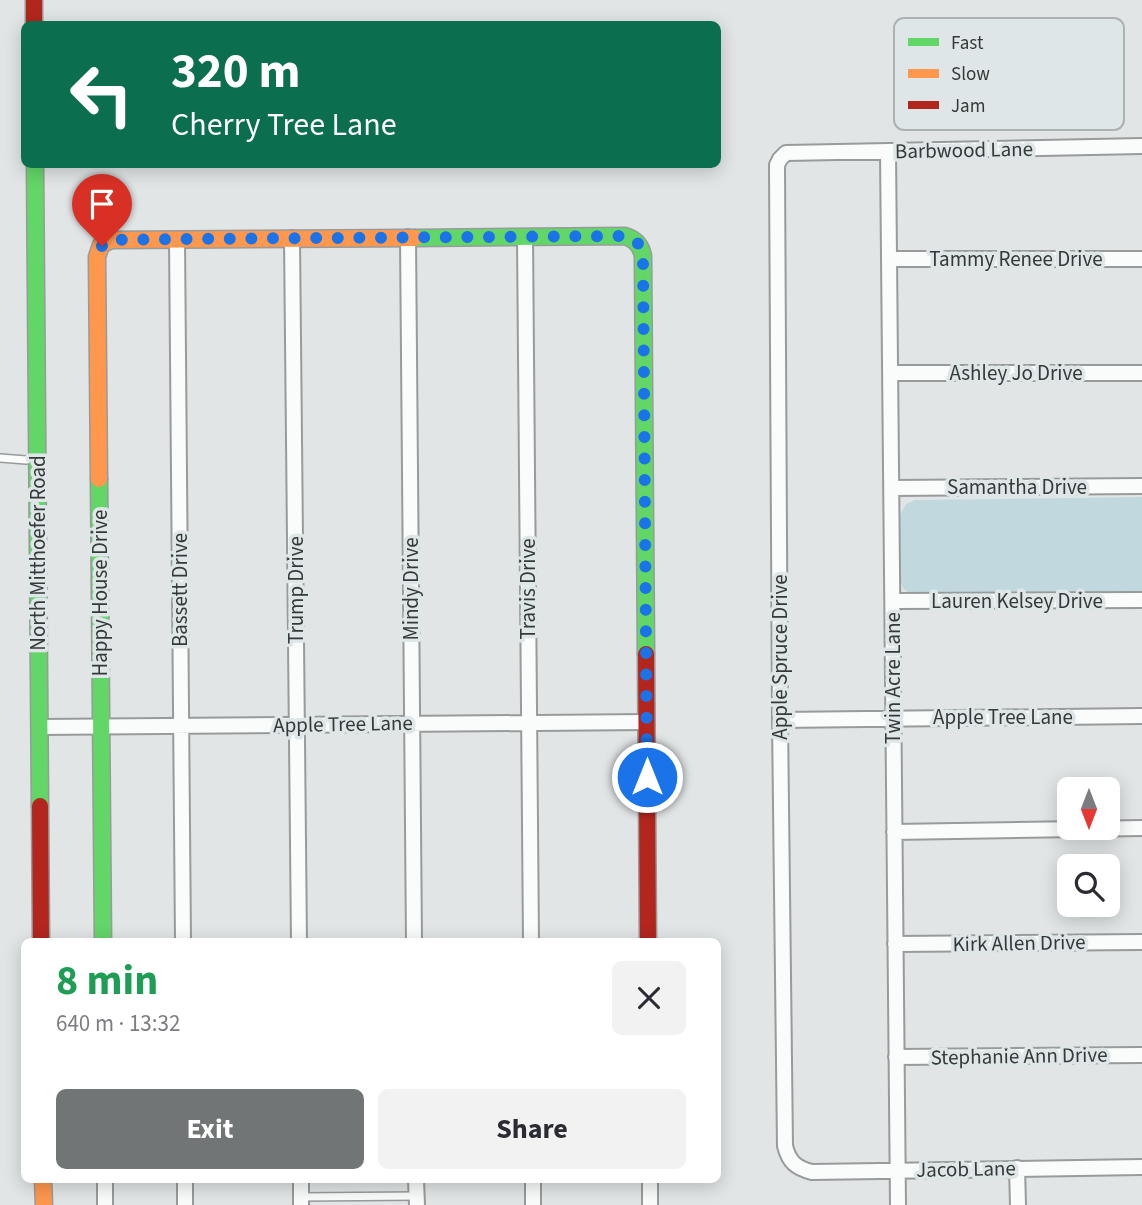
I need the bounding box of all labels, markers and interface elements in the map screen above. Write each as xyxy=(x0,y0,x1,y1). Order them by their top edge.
legend xyxy=(894,18,1124,130)
text: Fast xyxy=(951,30,984,57)
text: 320 m xyxy=(171,37,300,107)
icon: left xyxy=(56,49,147,140)
text: Slow xyxy=(951,61,990,88)
text: Jam xyxy=(951,93,985,120)
text: Cherry Tree Lane xyxy=(171,102,397,148)
street label: Barbwood Lane xyxy=(895,134,1033,166)
pin xyxy=(72,174,132,246)
icon: arrive xyxy=(83,185,121,223)
street label: Tammy Renee Drive xyxy=(929,244,1103,274)
street label: Ashley Jo Drive xyxy=(949,358,1083,388)
street label: North Mitthoefer Road xyxy=(23,455,53,651)
street label: Samantha Drive xyxy=(947,472,1087,502)
street label: Happy House Drive xyxy=(85,510,115,676)
street label: Bassett Drive xyxy=(165,533,195,647)
street label: Trump Drive xyxy=(281,536,311,644)
street label: Mindy Drive xyxy=(396,537,426,641)
street label: Travis Drive xyxy=(513,538,543,640)
street label: Apple Spruce Drive xyxy=(765,574,795,740)
street label: Lauren Kelsey Drive xyxy=(931,586,1103,616)
street label: Twin Acre Lane xyxy=(878,612,908,744)
street label: Apple Tree Lane xyxy=(933,702,1073,732)
street label: Apple Tree Lane xyxy=(273,708,413,740)
position arrow xyxy=(610,740,684,814)
north arrow xyxy=(1057,777,1120,840)
map controls xyxy=(1057,777,1120,917)
button: search xyxy=(1057,854,1120,917)
street label: Kirk Allen Drive xyxy=(952,927,1086,959)
text: 8 min xyxy=(56,951,158,1011)
button: close xyxy=(612,961,686,1035)
text: 640 m · 13:32 xyxy=(56,1007,180,1040)
street label: Stephanie Ann Drive xyxy=(930,1039,1108,1073)
button: Exit xyxy=(56,1089,364,1169)
button: Share xyxy=(378,1089,686,1169)
street label: Jacob Lane xyxy=(916,1153,1016,1185)

